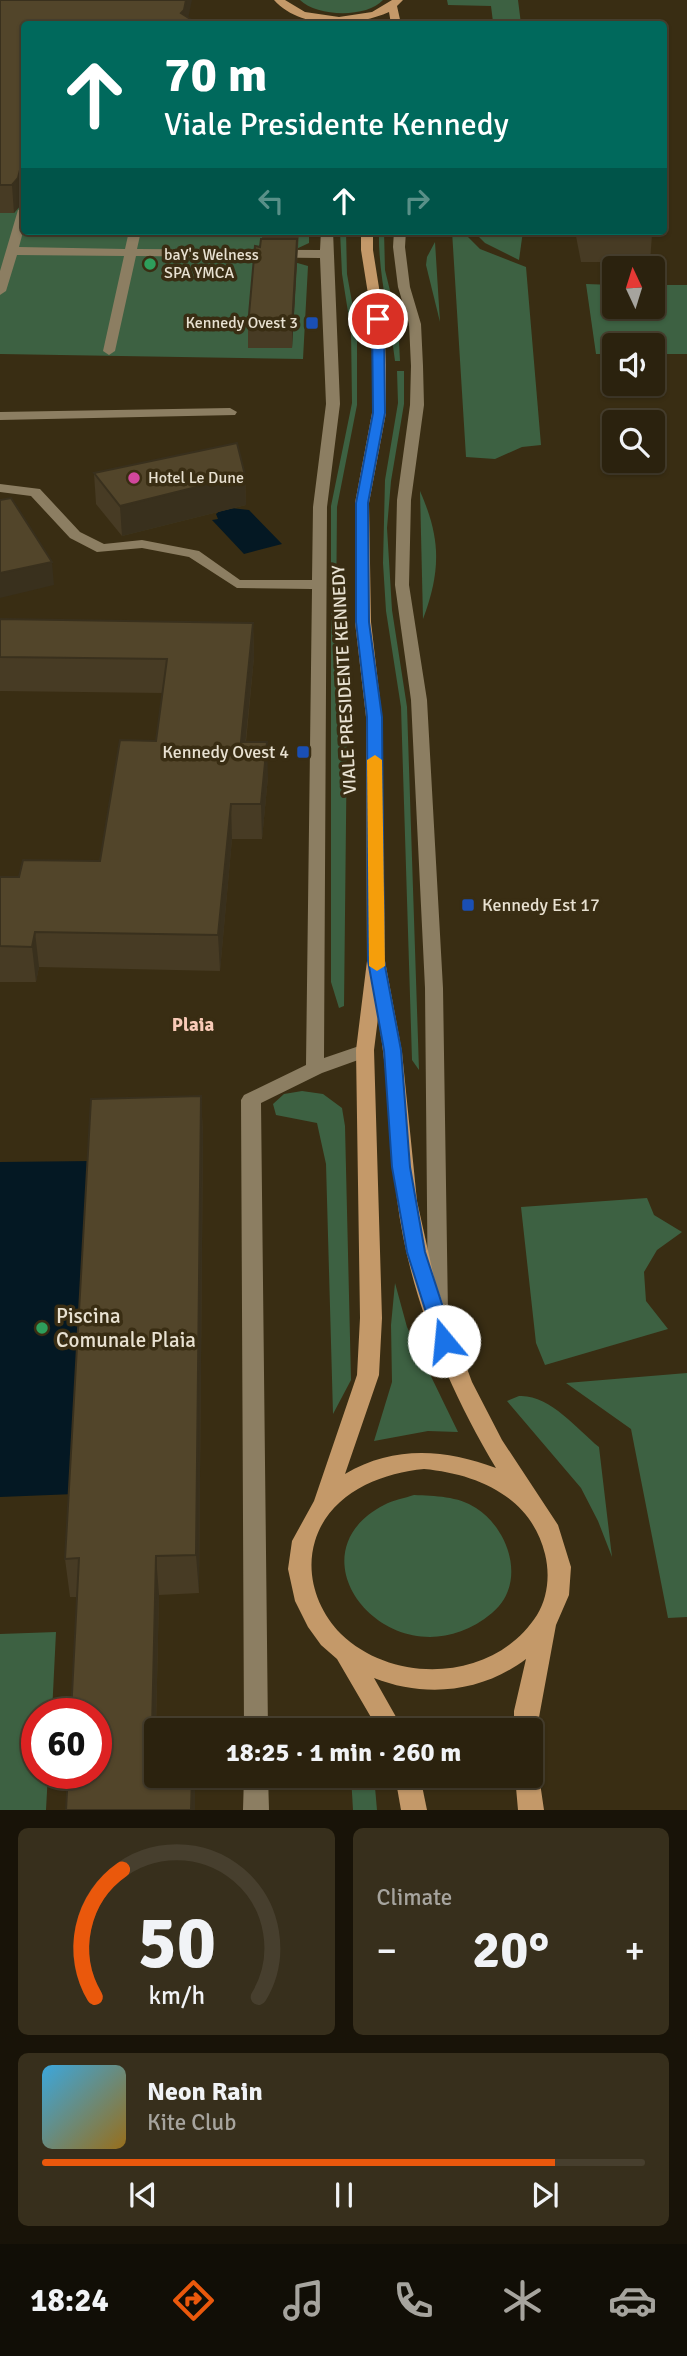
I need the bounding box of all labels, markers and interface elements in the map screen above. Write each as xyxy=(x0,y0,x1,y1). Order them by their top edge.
text: 70 m xyxy=(164,45,267,105)
icon: ahead xyxy=(49,49,140,140)
text: Viale Presidente Kennedy xyxy=(164,105,509,144)
icon: left xyxy=(252,182,290,220)
icon: ahead xyxy=(325,182,363,220)
icon: right xyxy=(398,182,436,220)
place label: baY's Welness SPA YMCA xyxy=(164,245,259,283)
marker: baY's Welness SPA YMCA xyxy=(142,256,158,272)
north arrow xyxy=(602,256,665,318)
map controls xyxy=(602,256,665,473)
pin xyxy=(348,289,408,349)
icon: arrive xyxy=(359,300,397,338)
place label: Kennedy Ovest 3 xyxy=(185,313,298,333)
marker: Kennedy Ovest 3 xyxy=(304,315,320,331)
button: sound xyxy=(602,333,665,396)
button: search xyxy=(602,410,665,473)
place label: Hotel Le Dune xyxy=(148,468,244,488)
marker: Hotel Le Dune xyxy=(126,470,142,486)
street label: VIALE PRESIDENTE KENNEDY xyxy=(327,565,361,795)
place label: Kennedy Ovest 4 xyxy=(162,741,289,763)
marker: Kennedy Ovest 4 xyxy=(295,744,311,760)
place label: Kennedy Est 17 xyxy=(482,894,600,916)
marker: Kennedy Est 17 xyxy=(460,897,476,913)
district label: Plaia xyxy=(172,1013,214,1037)
place label: Piscina Comunale Plaia xyxy=(56,1303,196,1353)
position arrow xyxy=(407,1304,481,1378)
marker: Piscina Comunale Plaia xyxy=(34,1320,50,1336)
speed limit sign: 60 xyxy=(21,1698,112,1789)
text: 18:25 · 1 min · 260 m xyxy=(226,1737,461,1769)
text: Climate xyxy=(377,1883,452,1912)
text: 50 xyxy=(137,1900,216,1989)
text: 20° xyxy=(472,1918,549,1982)
text: − xyxy=(377,1927,397,1974)
text: + xyxy=(624,1927,645,1974)
text: km/h xyxy=(148,1980,205,2011)
text: Neon Rain xyxy=(147,2076,263,2108)
text: Kite Club xyxy=(147,2108,236,2137)
icon: previous xyxy=(124,2176,162,2214)
icon: pause xyxy=(325,2176,363,2214)
icon: next xyxy=(526,2176,564,2214)
icon: directions xyxy=(169,2276,218,2325)
icon: music xyxy=(279,2276,328,2325)
icon: phone xyxy=(389,2276,438,2325)
icon: climate xyxy=(498,2276,547,2325)
icon: car xyxy=(608,2276,657,2325)
text: 18:24 xyxy=(30,2281,109,2320)

